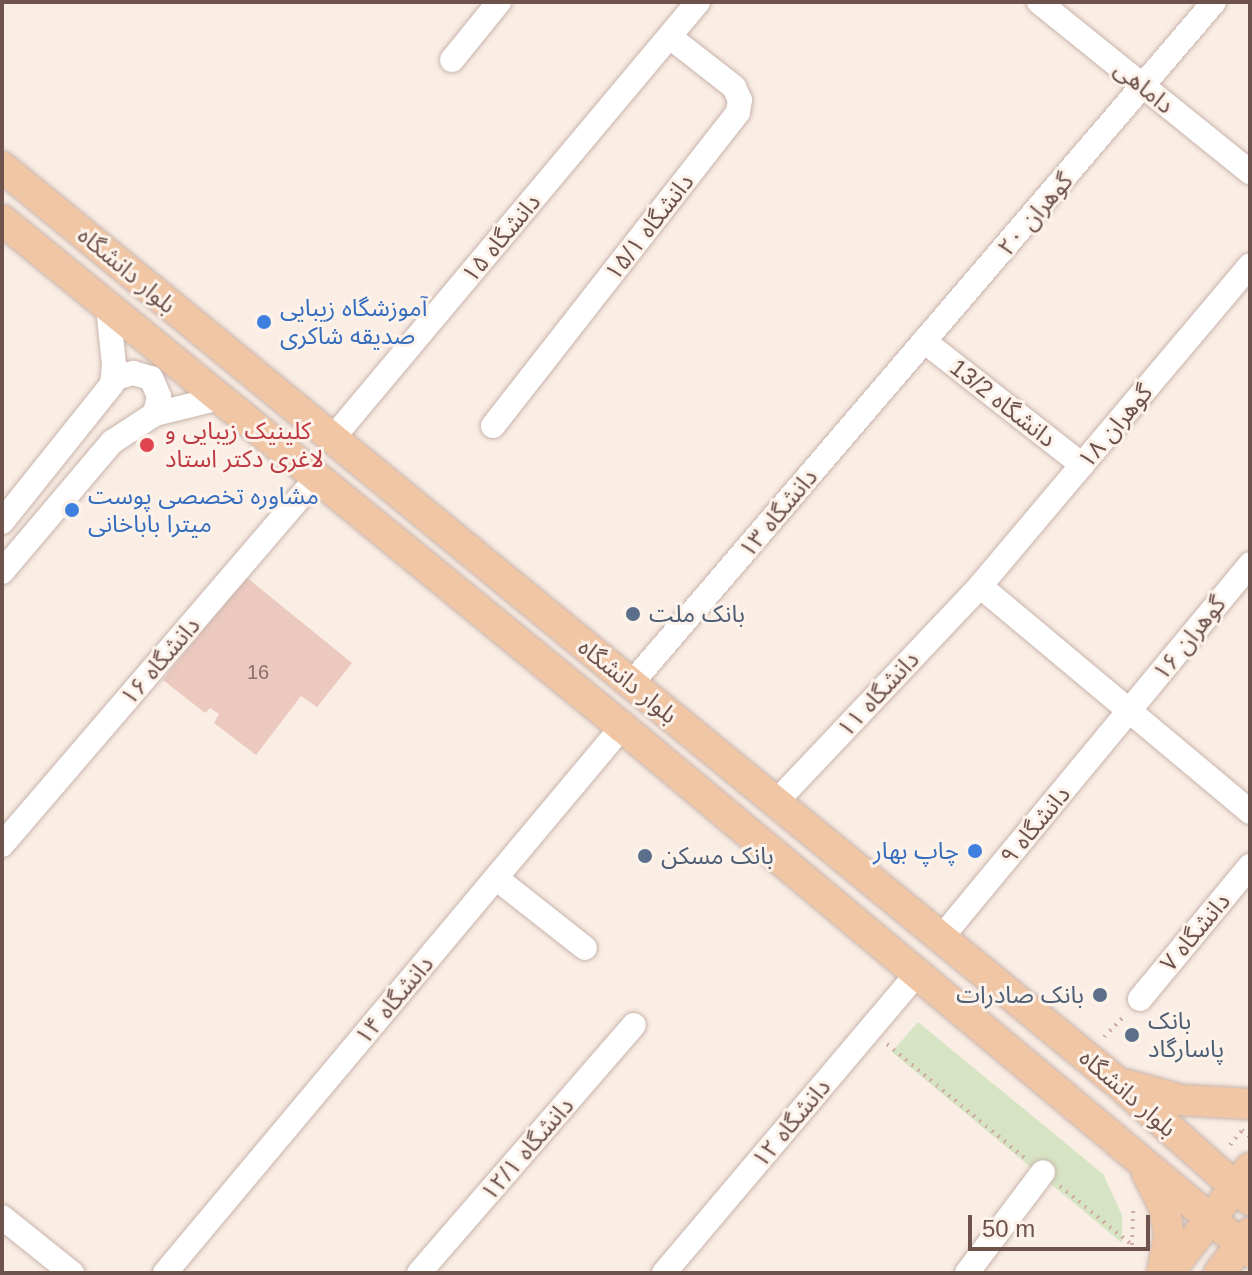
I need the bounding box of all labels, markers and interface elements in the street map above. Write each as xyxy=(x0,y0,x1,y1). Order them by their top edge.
street label: داماهی xyxy=(1108,54,1180,120)
street label: گوهران ۲۰ xyxy=(991,167,1079,261)
street label: دانشگاه ۱۵/۱ xyxy=(598,168,700,286)
street label: دانشگاه ۱۵ xyxy=(456,188,546,288)
street label: بلوار دانشگاه xyxy=(72,221,182,319)
place label: آموزشگاه زیبایی صدیقه شاکری xyxy=(280,294,427,350)
marker: آموزشگاه زیبایی صدیقه شاکری xyxy=(255,313,273,331)
street label: دانشگاه 13/2 xyxy=(944,353,1062,453)
street label: گوهران ۱۸ xyxy=(1072,378,1158,474)
place label: کلینیک زیبایی و لاغری دکتر استاد xyxy=(165,417,324,473)
marker: کلینیک زیبایی و لاغری دکتر استاد xyxy=(136,434,158,456)
street label: دانشگاه ۱۳ xyxy=(733,463,823,563)
place label: مشاوره تخصصی پوست میترا باباخانی xyxy=(88,482,319,538)
marker: مشاوره تخصصی پوست میترا باباخانی xyxy=(63,501,81,519)
street label: گوهران ۱۶ xyxy=(1146,590,1232,686)
place label: بانک ملت xyxy=(649,600,745,628)
marker: بانک ملت xyxy=(624,605,642,623)
street label: دانشگاه ۱۶ xyxy=(114,611,206,711)
street label: بلوار دانشگاه xyxy=(573,632,683,730)
street label: دانشگاه ۱۱ xyxy=(831,645,925,743)
house number: 16 xyxy=(247,660,269,684)
street label: دانشگاه ۹ xyxy=(994,780,1076,870)
place label: چاپ بهار xyxy=(873,837,959,865)
place label: بانک مسکن xyxy=(661,842,774,870)
marker: چاپ بهار xyxy=(966,842,984,860)
marker: بانک مسکن xyxy=(636,847,654,865)
street label: دانشگاه ۷ xyxy=(1154,887,1236,977)
street label: دانشگاه ۱۴ xyxy=(349,950,439,1050)
place label: بانک صادرات xyxy=(956,981,1084,1009)
marker: بانک صادرات xyxy=(1091,986,1109,1004)
place label: بانک پاسارگاد xyxy=(1148,1007,1224,1063)
marker: بانک پاسارگاد xyxy=(1123,1026,1141,1044)
street label: بلوار دانشگاه xyxy=(1074,1043,1182,1143)
street label: دانشگاه ۱۲ xyxy=(746,1073,836,1173)
street label: دانشگاه ۱۲/۱ xyxy=(474,1091,580,1207)
scale bar xyxy=(972,1199,1154,1249)
text: 50 m xyxy=(982,1215,1035,1242)

